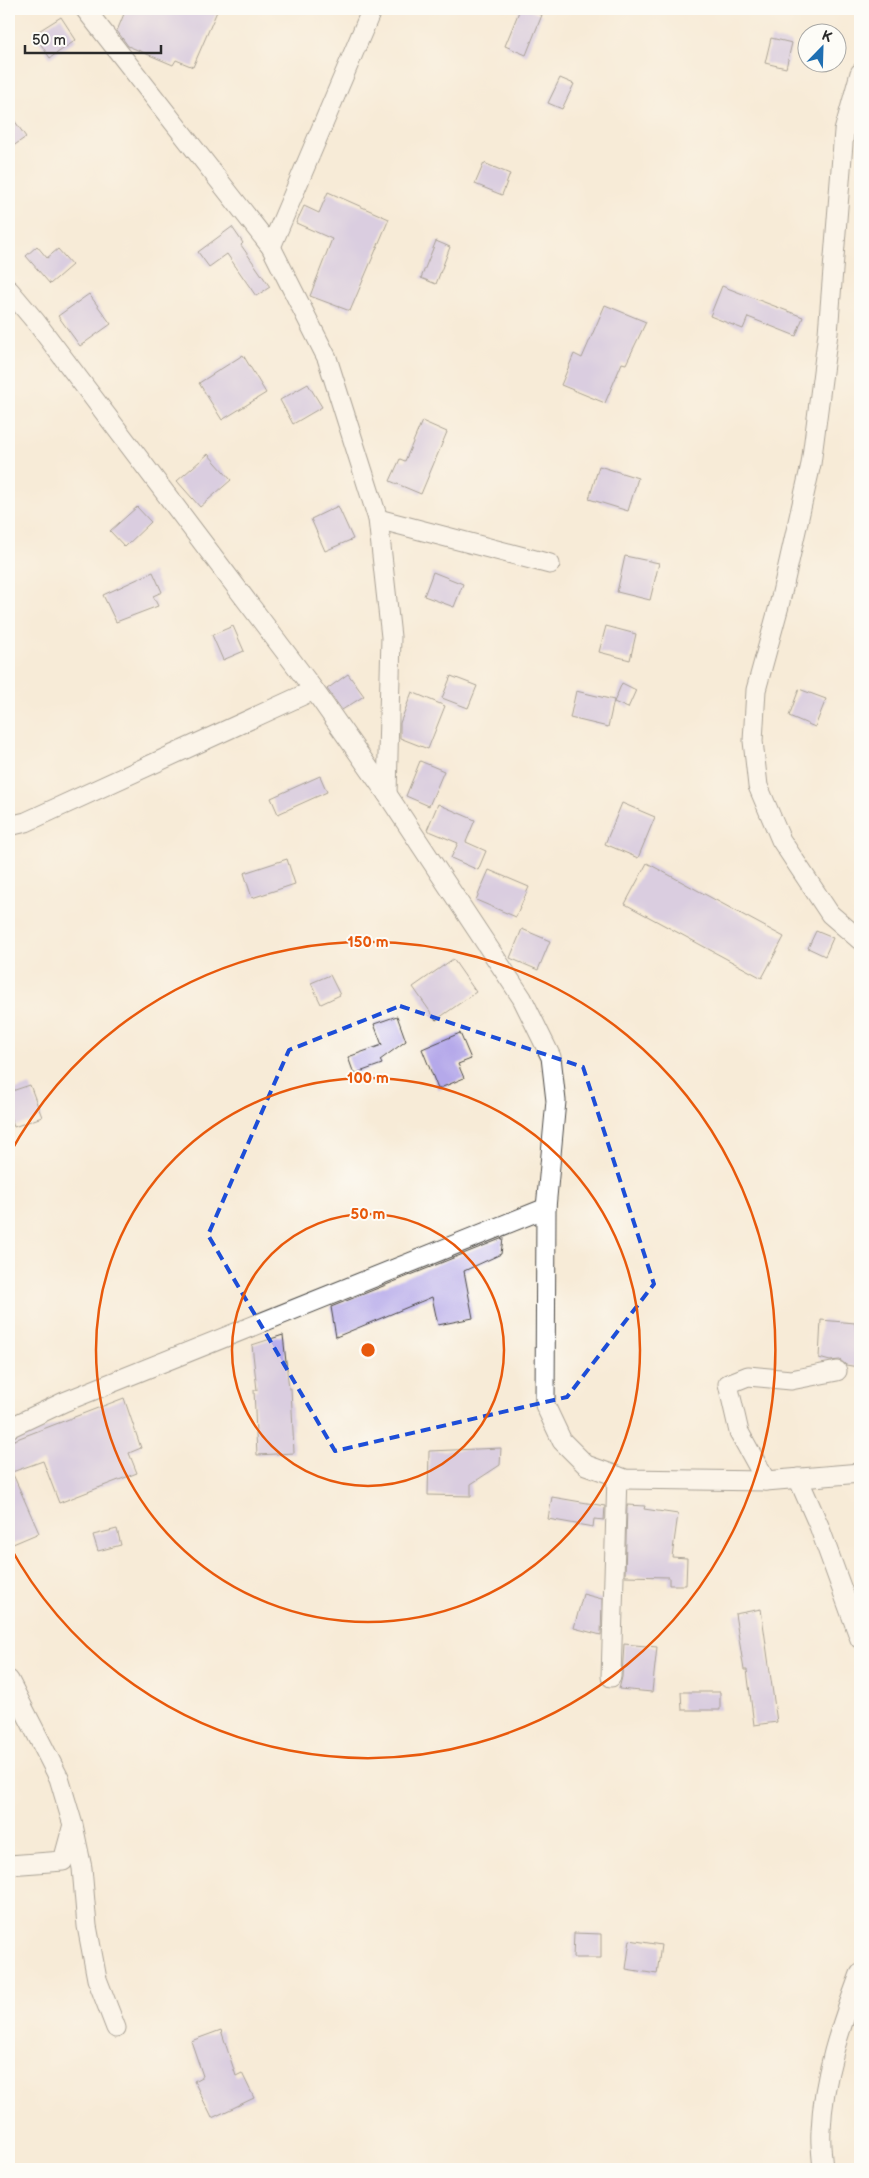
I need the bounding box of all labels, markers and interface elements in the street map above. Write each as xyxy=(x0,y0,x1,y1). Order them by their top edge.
scale bar xyxy=(25,22,161,54)
north arrow xyxy=(796,22,846,72)
text: K xyxy=(819,27,835,46)
text: 50 m xyxy=(32,31,66,50)
text: 150 m xyxy=(347,933,389,952)
text: 100 m xyxy=(347,1069,389,1088)
text: 50 m xyxy=(351,1205,386,1224)
centre of rings xyxy=(359,1341,377,1359)

